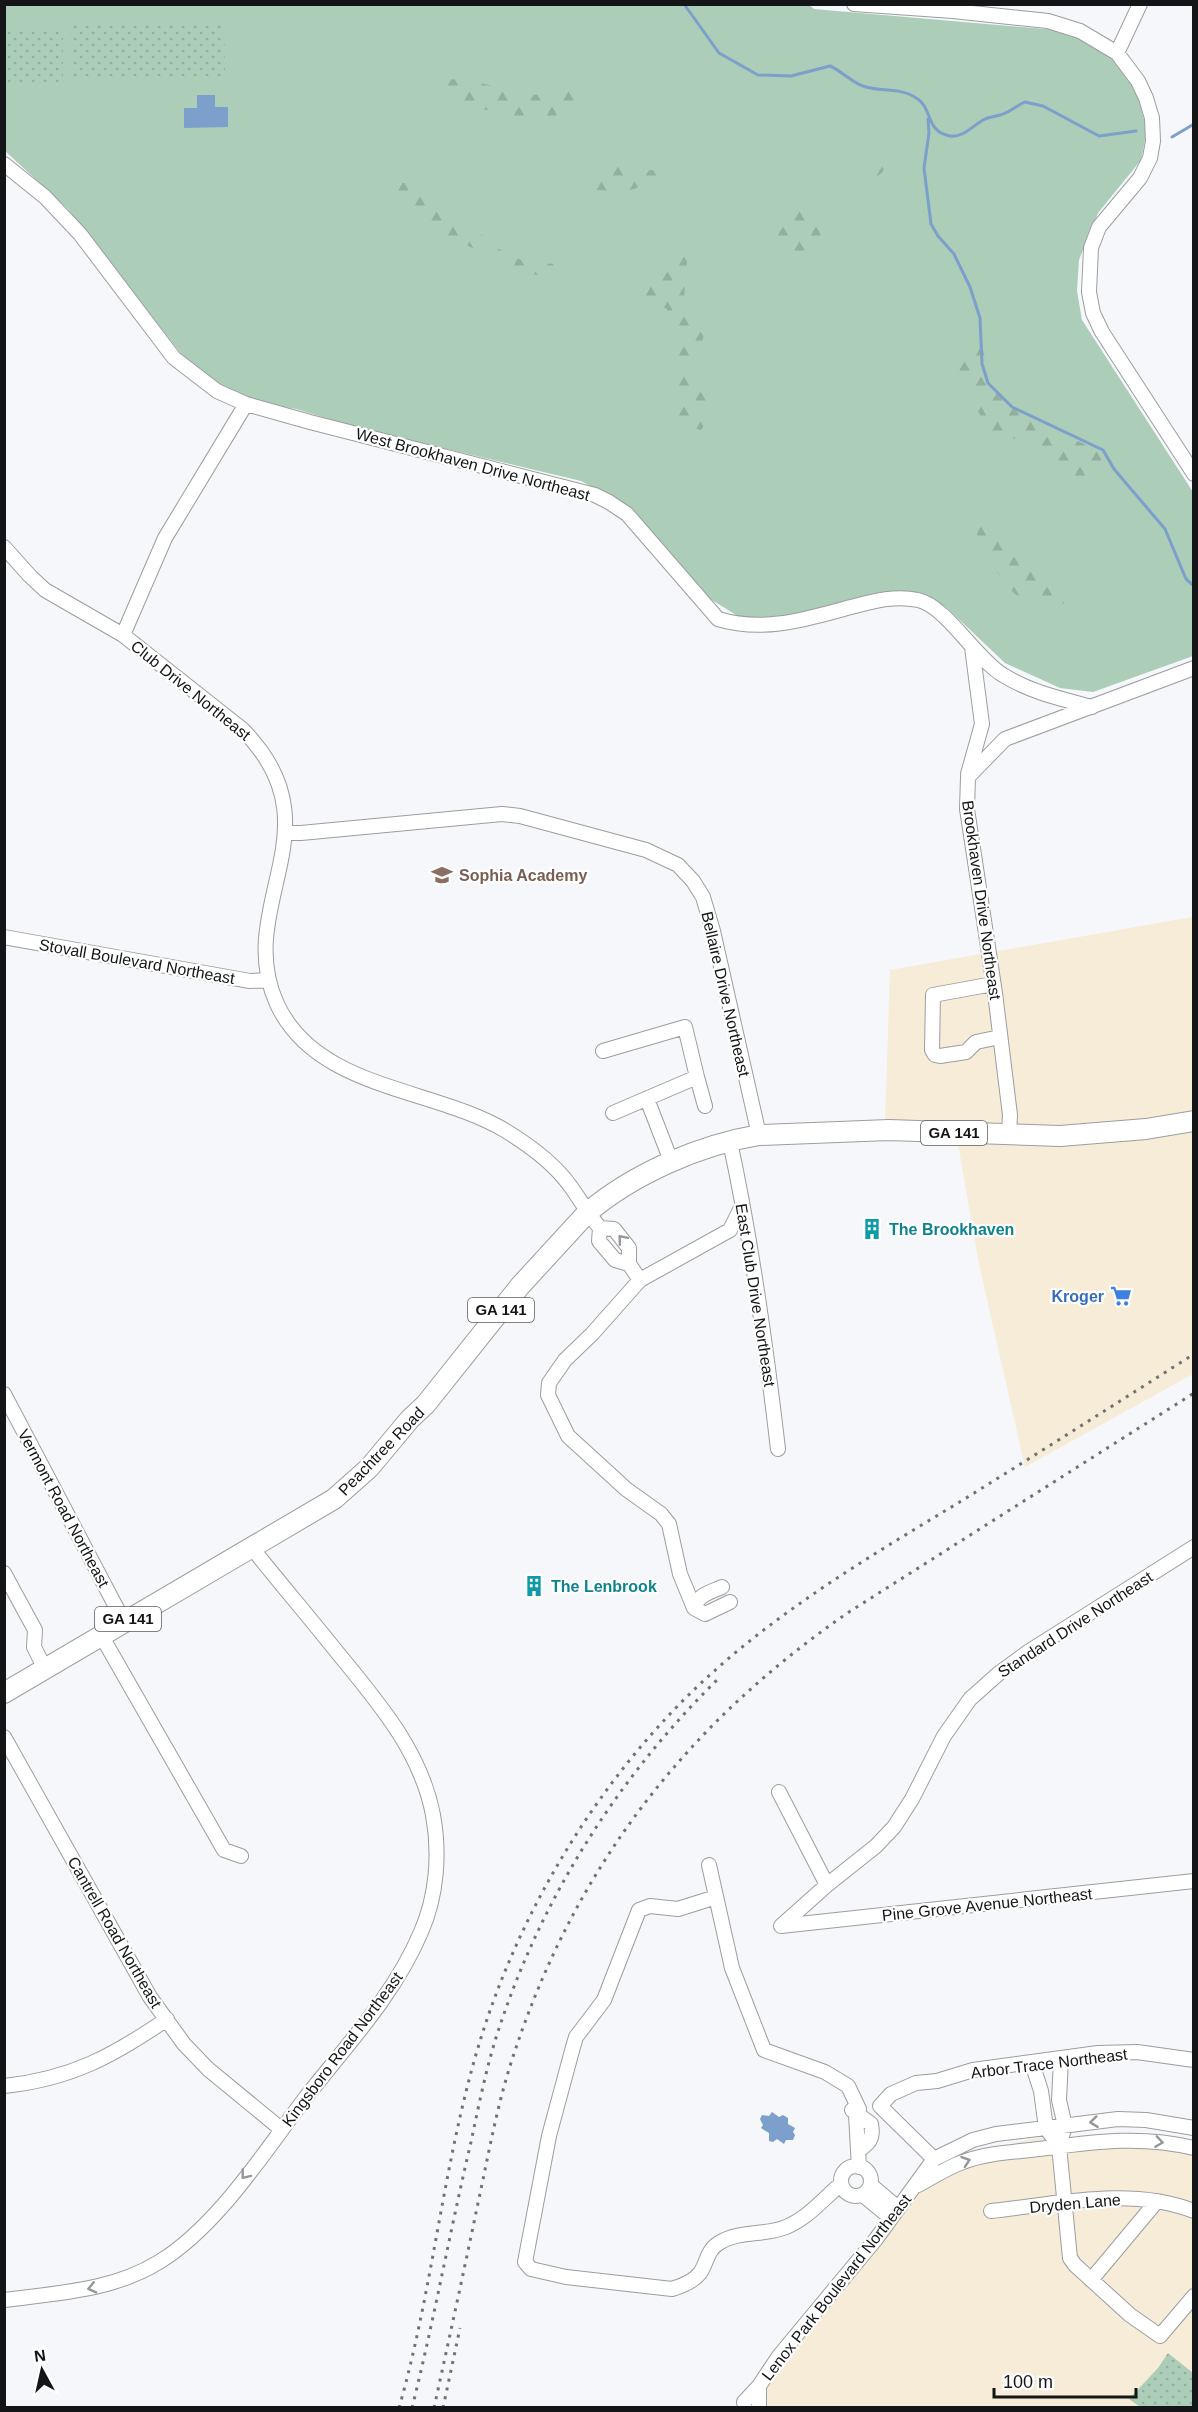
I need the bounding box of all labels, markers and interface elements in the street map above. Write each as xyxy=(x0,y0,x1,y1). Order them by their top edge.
street label: West Brookhaven Drive Northeast xyxy=(354,425,592,504)
street label: Club Drive Northeast xyxy=(128,637,254,744)
street label: Brookhaven Drive Northeast xyxy=(959,799,1004,1001)
school or university icon: Sophia Academy xyxy=(430,863,454,887)
place label: Sophia Academy xyxy=(459,867,587,884)
street label: Bellaire Drive Northeast xyxy=(698,910,753,1079)
street label: Stovall Boulevard Northeast xyxy=(38,936,237,987)
road number: GA 141 xyxy=(921,1121,987,1145)
street label: East Club Drive Northeast xyxy=(733,1202,778,1388)
building icon: The Brookhaven xyxy=(860,1217,884,1241)
place label: The Brookhaven xyxy=(889,1221,1014,1238)
one-way arrow xyxy=(618,1235,629,1246)
supermarket icon: Kroger xyxy=(1109,1284,1133,1308)
place label: Kroger xyxy=(1052,1288,1104,1305)
road number: GA 141 xyxy=(468,1298,534,1322)
street label: Peachtree Road xyxy=(335,1404,428,1499)
street label: Vermont Road Northeast xyxy=(15,1427,113,1590)
street label: Standard Drive Northeast xyxy=(995,1568,1156,1681)
building icon: The Lenbrook xyxy=(522,1574,546,1598)
place label: The Lenbrook xyxy=(551,1578,657,1595)
road number: GA 141 xyxy=(95,1607,161,1631)
street label: Cantrell Road Northeast xyxy=(64,1854,165,2011)
street label: Pine Grove Avenue Northeast xyxy=(881,1885,1094,1924)
street label: Kingsboro Road Northeast xyxy=(279,1968,406,2130)
street label: Arbor Trace Northeast xyxy=(970,2045,1129,2082)
one-way arrow xyxy=(1089,2116,1099,2128)
one-way arrow xyxy=(1154,2135,1163,2147)
one-way arrow xyxy=(960,2156,971,2169)
one-way arrow xyxy=(242,2169,253,2180)
street label: Lenox Park Boulevard Northeast xyxy=(759,2191,915,2384)
street label: Dryden Lane xyxy=(1029,2191,1122,2216)
one-way arrow xyxy=(87,2280,97,2293)
north arrow xyxy=(12,2340,72,2400)
text: N xyxy=(33,2346,47,2365)
scale bar xyxy=(994,2361,1136,2399)
text: 100 m xyxy=(1003,2372,1053,2392)

